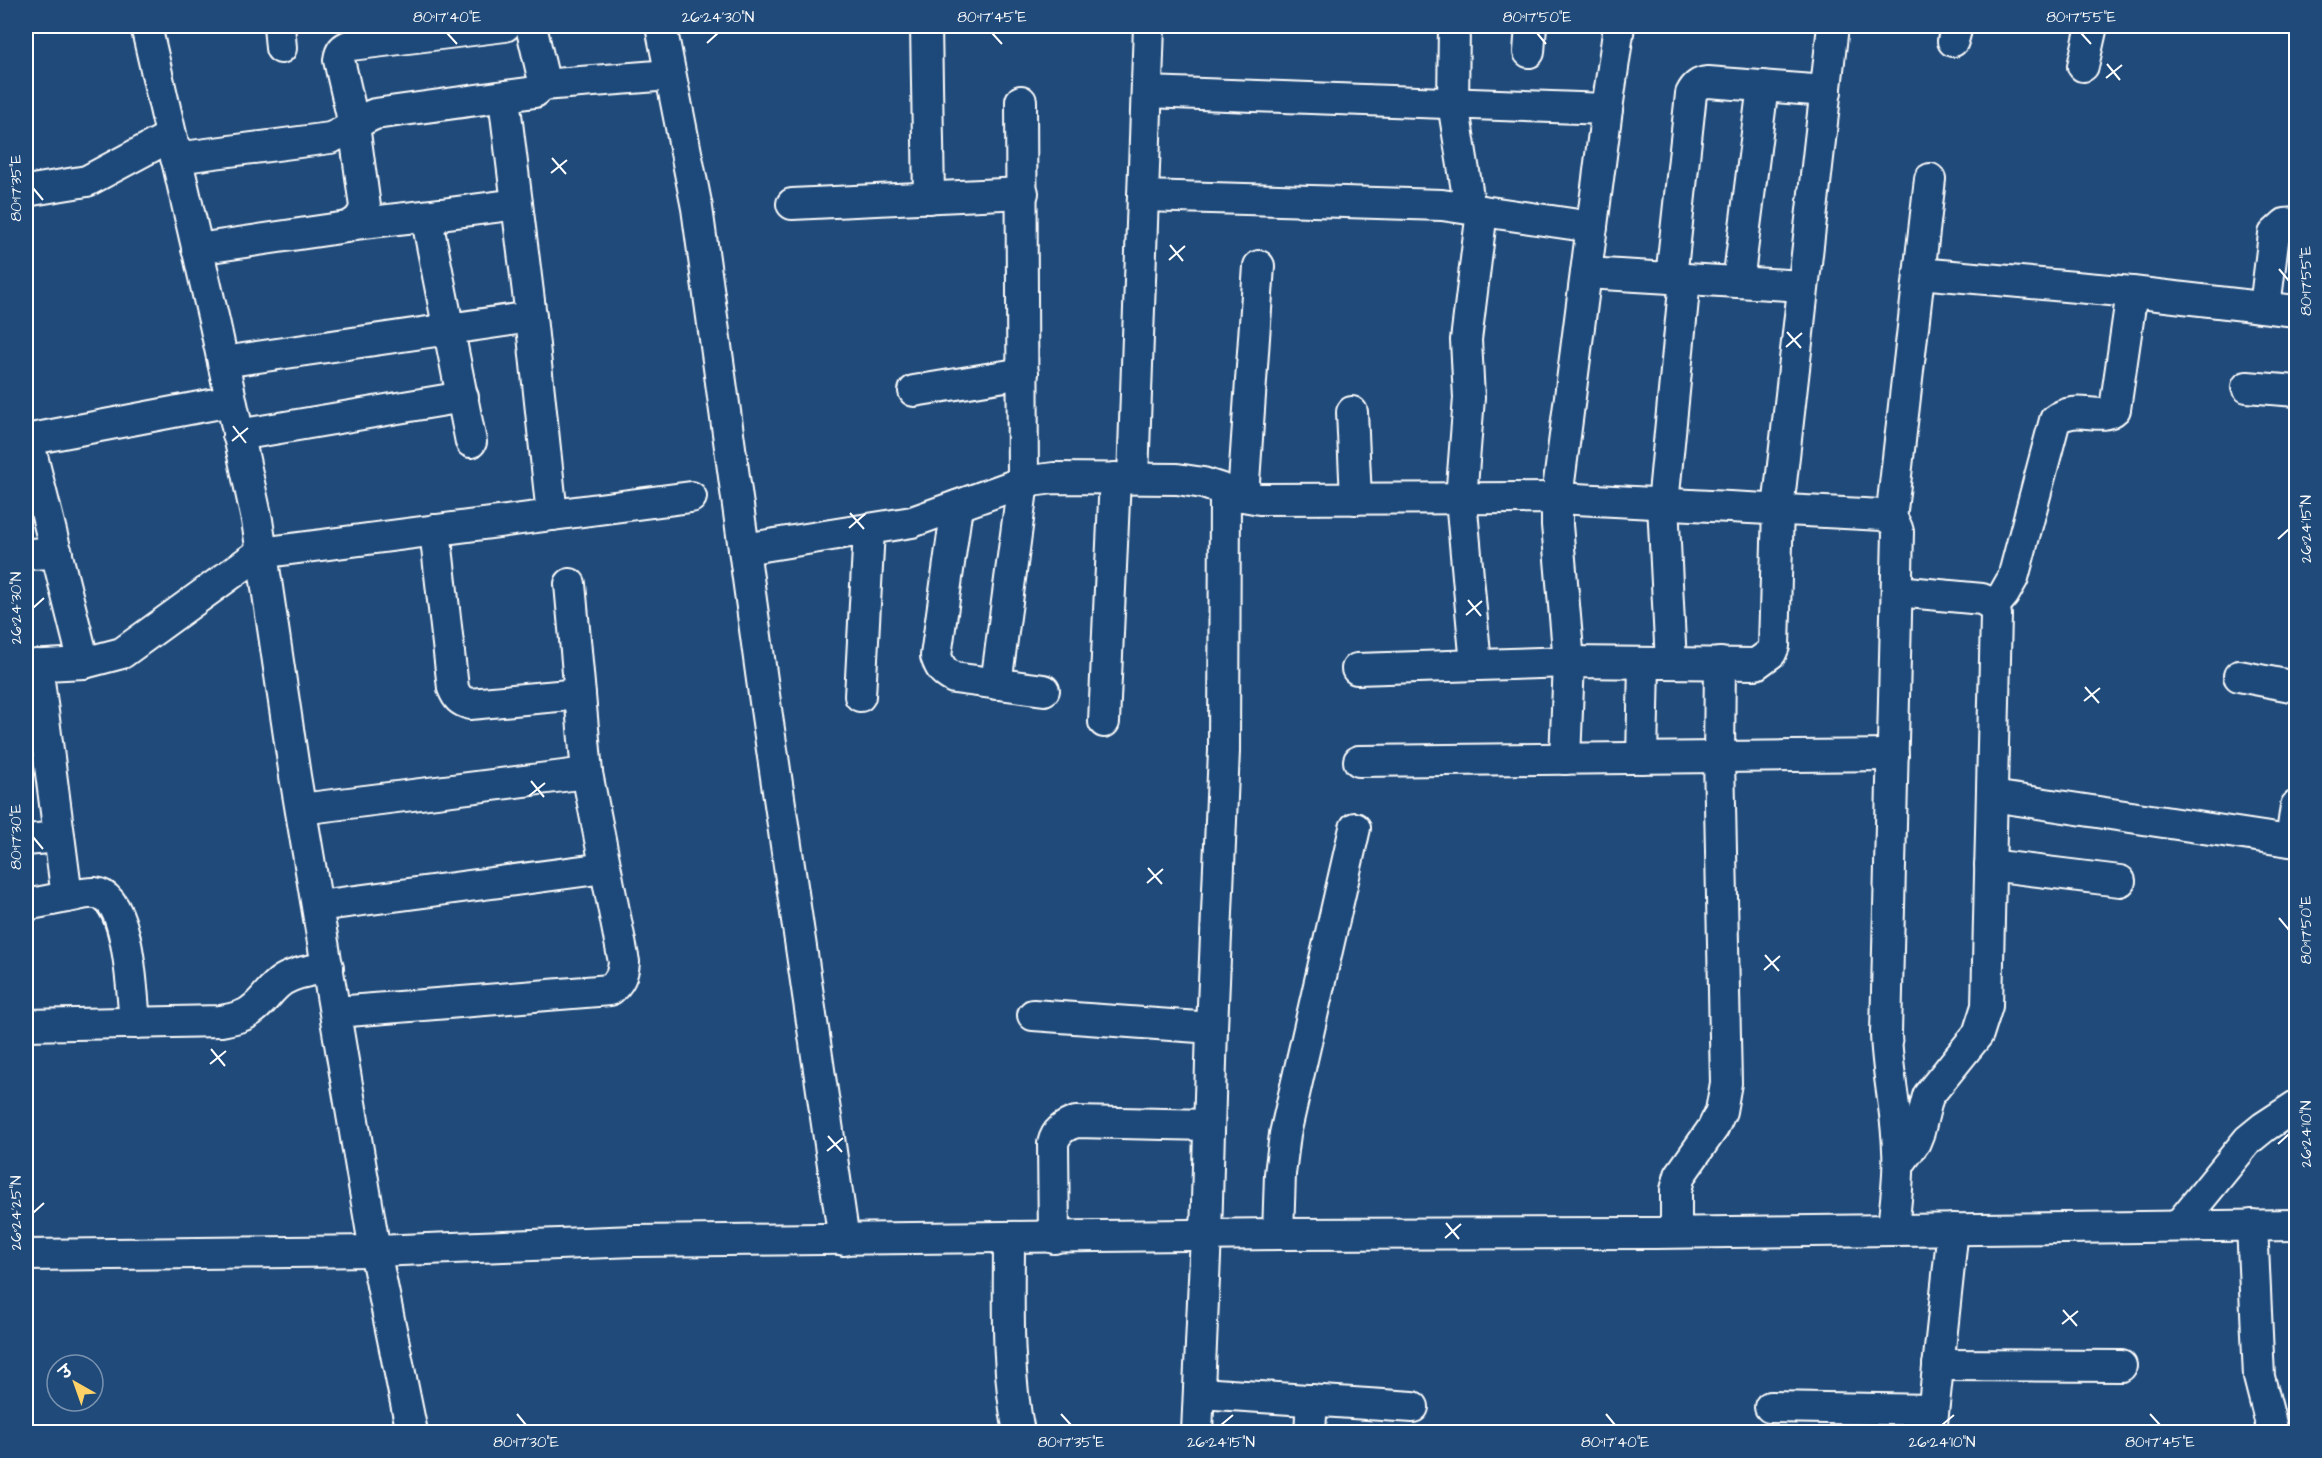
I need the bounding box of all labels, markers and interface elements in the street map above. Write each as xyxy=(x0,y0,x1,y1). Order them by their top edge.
text: 80°17'40"E xyxy=(413,7,481,28)
text: 26°24'30"N xyxy=(682,7,754,28)
text: 80°17'45"E xyxy=(957,7,1027,28)
text: 80°17'50"E xyxy=(1503,7,1571,28)
text: 80°17'55"E xyxy=(2046,7,2116,28)
text: 80°17'35"E xyxy=(6,155,27,221)
text: 80°17'55"E xyxy=(2296,246,2317,316)
text: 26°24'15"N xyxy=(2296,495,2317,563)
text: 26°24'30"N xyxy=(6,572,27,644)
text: 80°17'30"E xyxy=(6,804,27,870)
text: 80°17'50"E xyxy=(2296,896,2317,964)
text: 26°24'10"N xyxy=(2296,1101,2317,1167)
text: 26°24'25"N xyxy=(6,1176,27,1250)
north arrow xyxy=(45,1353,105,1413)
text: उ xyxy=(53,1360,78,1385)
text: 80°17'30"E xyxy=(493,1432,559,1453)
text: 80°17'35"E xyxy=(1038,1432,1104,1453)
text: 26°24'15"N xyxy=(1187,1432,1255,1453)
text: 80°17'40"E xyxy=(1581,1432,1649,1453)
text: 26°24'10"N xyxy=(1909,1432,1975,1453)
text: 80°17'45"E xyxy=(2125,1432,2195,1453)

